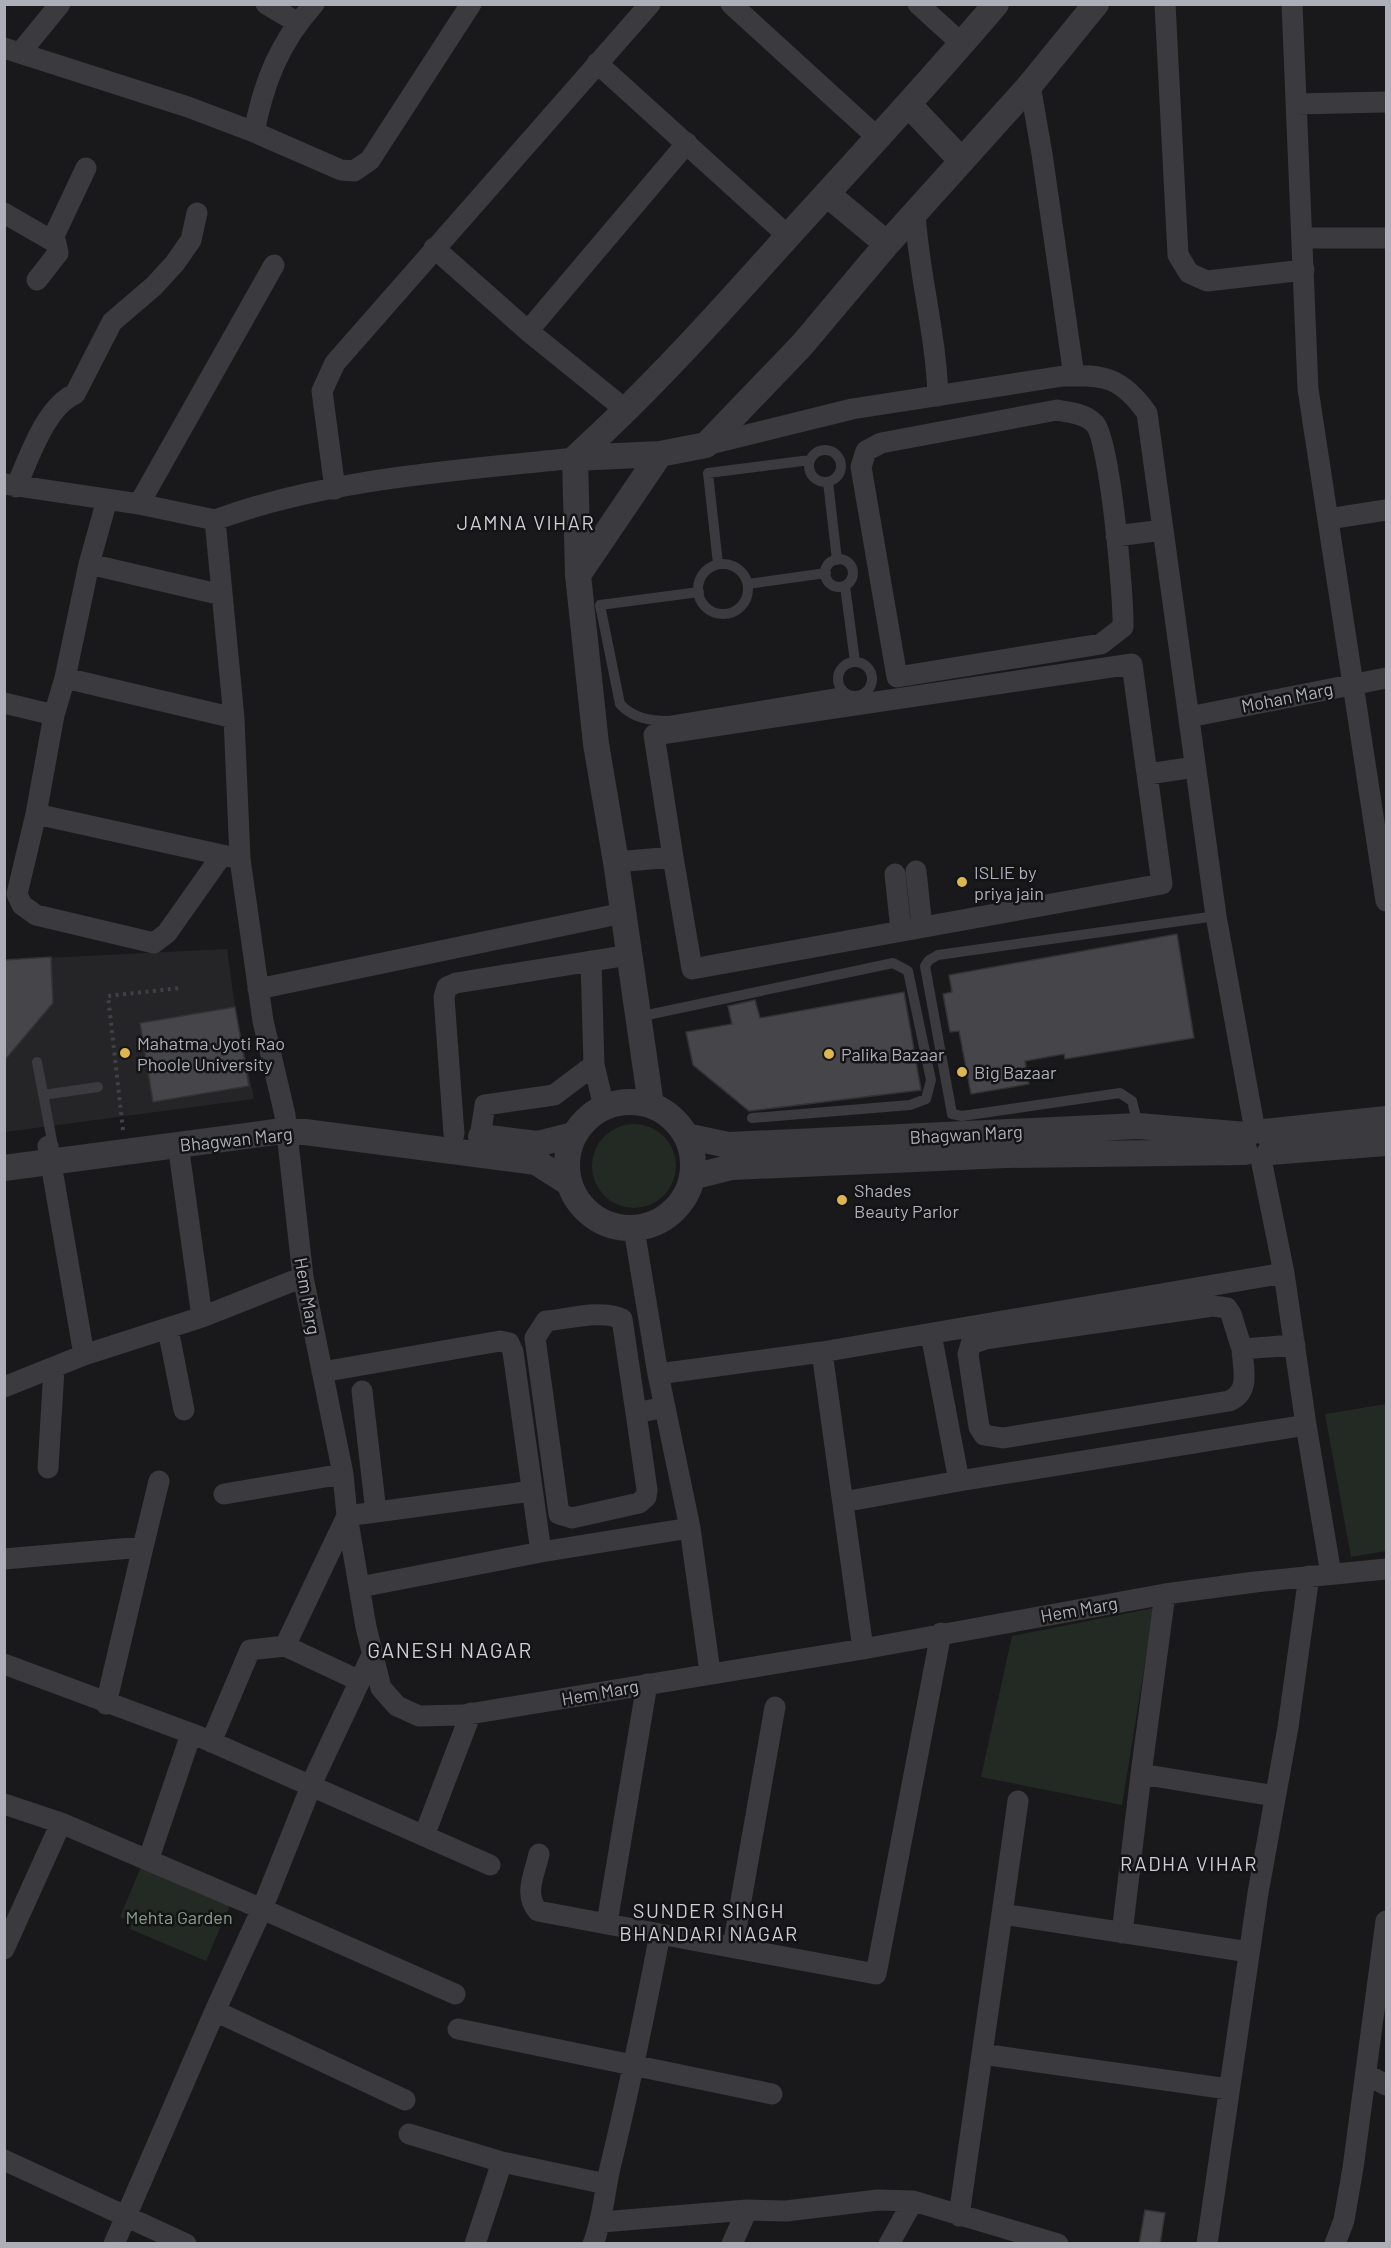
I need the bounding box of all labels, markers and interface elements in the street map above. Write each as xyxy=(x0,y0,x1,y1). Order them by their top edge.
district label: JAMNA VIHAR xyxy=(457,510,595,534)
street label: Mohan Marg xyxy=(1239,677,1335,717)
place label: ISLIE by priya jain xyxy=(974,861,1044,904)
marker: ISLIE by priya jain xyxy=(955,875,969,889)
place label: Mahatma Jyoti Rao Phoole University xyxy=(137,1032,285,1075)
place label: Palika Bazaar xyxy=(841,1043,945,1065)
marker: Mahatma Jyoti Rao Phoole University xyxy=(118,1046,132,1060)
marker: Palika Bazaar xyxy=(822,1047,836,1061)
place label: Big Bazaar xyxy=(974,1061,1057,1083)
marker: Big Bazaar xyxy=(955,1065,969,1079)
street label: Bhagwan Marg xyxy=(909,1120,1023,1148)
street label: Bhagwan Marg xyxy=(179,1122,293,1156)
place label: Shades Beauty Parlor xyxy=(854,1179,959,1222)
marker: Shades Beauty Parlor xyxy=(835,1193,849,1207)
street label: Hem Marg xyxy=(290,1256,326,1336)
street label: Hem Marg xyxy=(1039,1591,1119,1627)
district label: GANESH NAGAR xyxy=(367,1637,533,1662)
street label: Hem Marg xyxy=(560,1674,640,1710)
district label: RADHA VIHAR xyxy=(1120,1851,1258,1875)
district label: SUNDER SINGH BHANDARI NAGAR xyxy=(619,1898,799,1945)
park label: Mehta Garden xyxy=(125,1906,233,1928)

